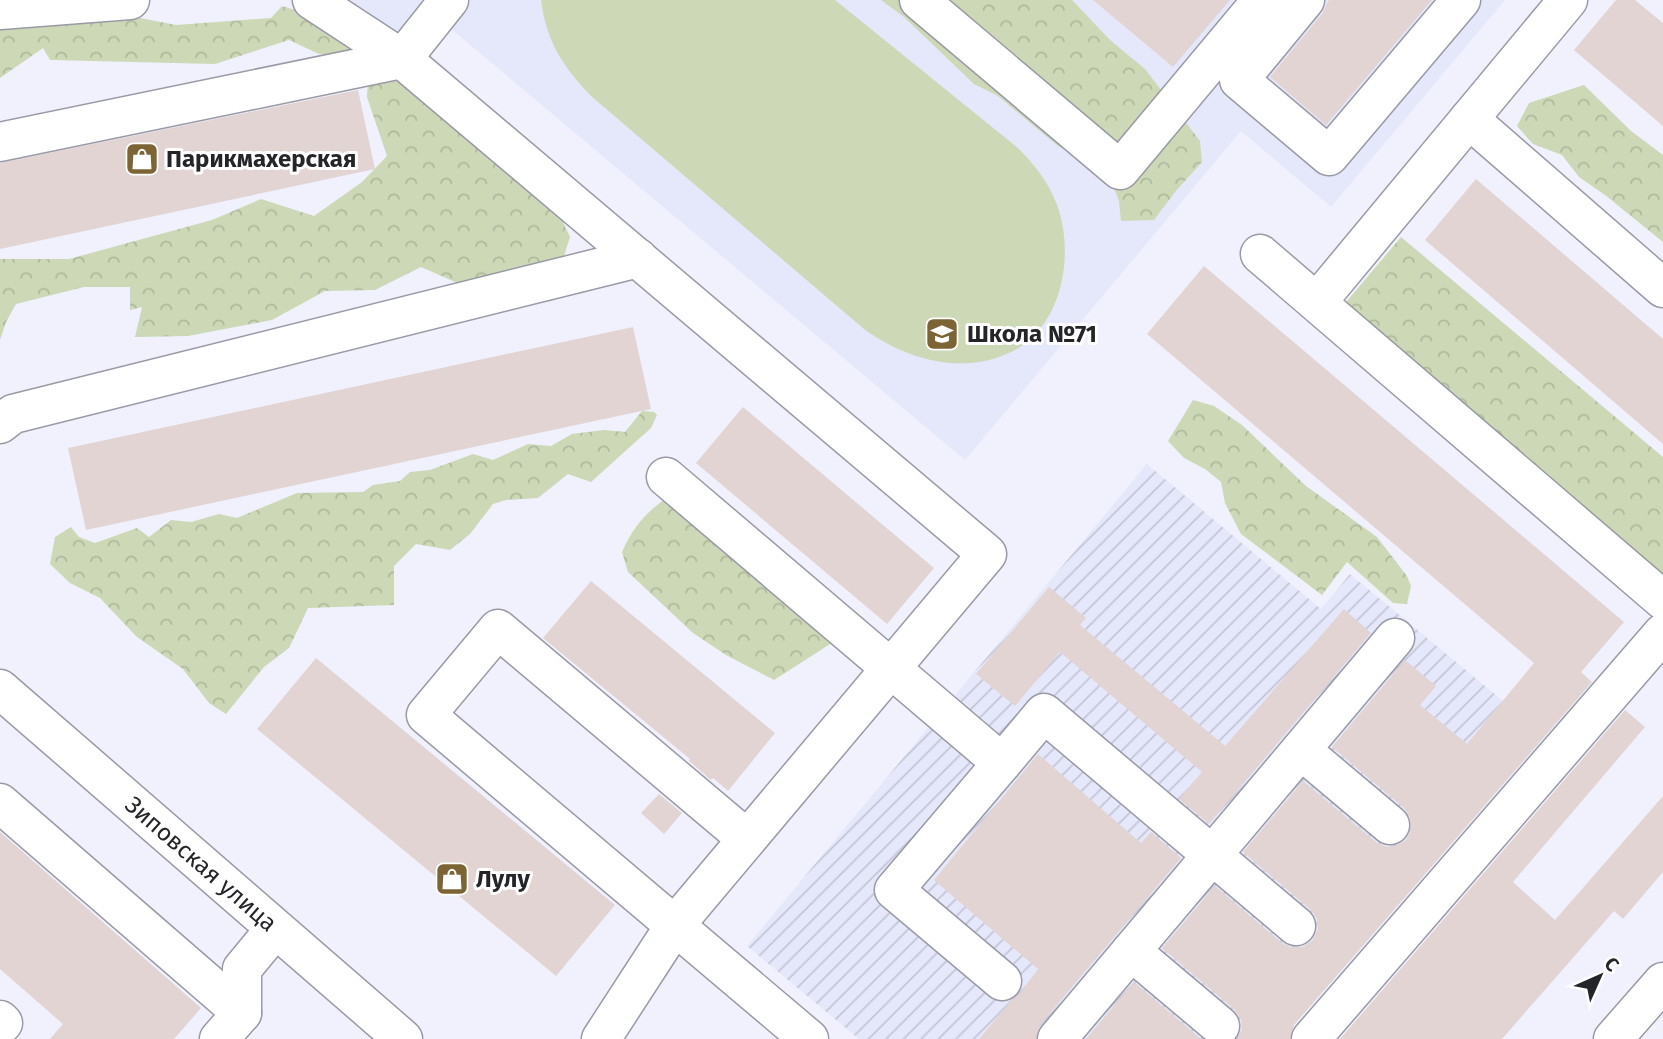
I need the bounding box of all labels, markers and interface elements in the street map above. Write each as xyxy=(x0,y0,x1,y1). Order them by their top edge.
shop icon: Парикмахерская xyxy=(123,140,161,178)
place label: Парикмахерская xyxy=(166,145,356,173)
school or university icon: Школа №71 xyxy=(923,315,961,353)
place label: Школа №71 xyxy=(967,320,1097,348)
street label: Зиповская улица xyxy=(120,791,282,937)
shop icon: Лулу xyxy=(433,860,471,898)
place label: Лулу xyxy=(476,865,530,893)
north arrow xyxy=(1565,941,1635,1011)
text: С xyxy=(1600,952,1624,976)

